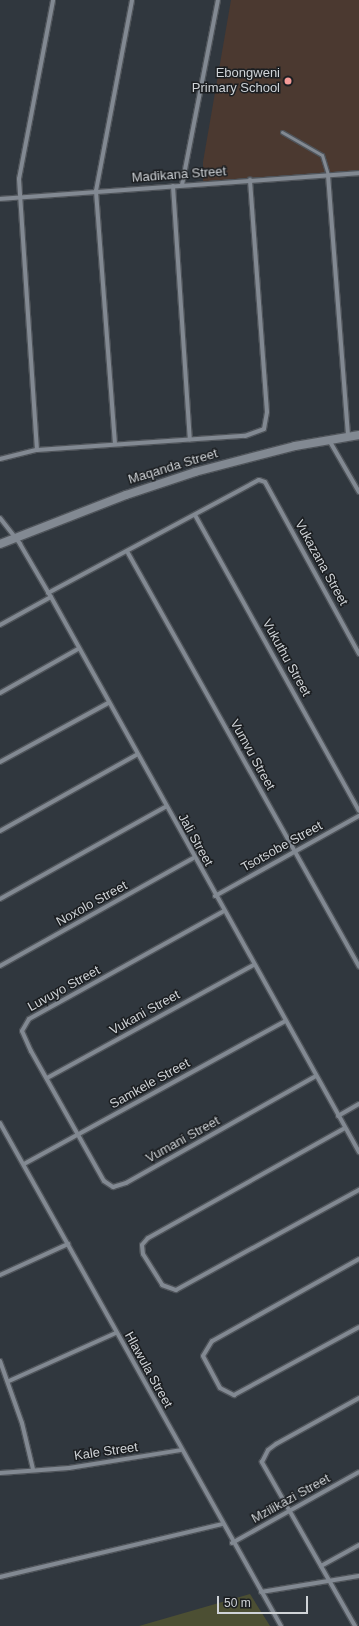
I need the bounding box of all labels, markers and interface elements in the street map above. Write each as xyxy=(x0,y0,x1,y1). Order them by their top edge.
place label: Ebongweni Primary School xyxy=(192,66,280,97)
marker: Ebongweni Primary School xyxy=(283,76,293,86)
street label: Madikana Street xyxy=(131,164,227,186)
street label: Maqanda Street xyxy=(126,446,220,488)
street label: Vukazana Street xyxy=(291,517,351,609)
street label: Vukuthu Street xyxy=(258,617,314,699)
street label: Vumvu Street xyxy=(226,717,278,793)
street label: Jali Street xyxy=(174,811,216,869)
street label: Tsotsobe Street xyxy=(239,818,325,876)
street label: Noxolo Street xyxy=(54,878,130,930)
street label: Luvuyo Street xyxy=(25,963,103,1015)
street label: Vukani Street xyxy=(107,987,183,1039)
street label: Samkele Street xyxy=(107,1056,193,1112)
street label: Vumani Street xyxy=(143,1113,223,1167)
street label: Hlawula Street xyxy=(121,1329,175,1411)
street label: Kale Street xyxy=(73,1440,139,1464)
street label: Mzilikazi Street xyxy=(249,1471,333,1527)
scale bar xyxy=(219,1588,310,1614)
text: 50 m xyxy=(224,1596,251,1610)

